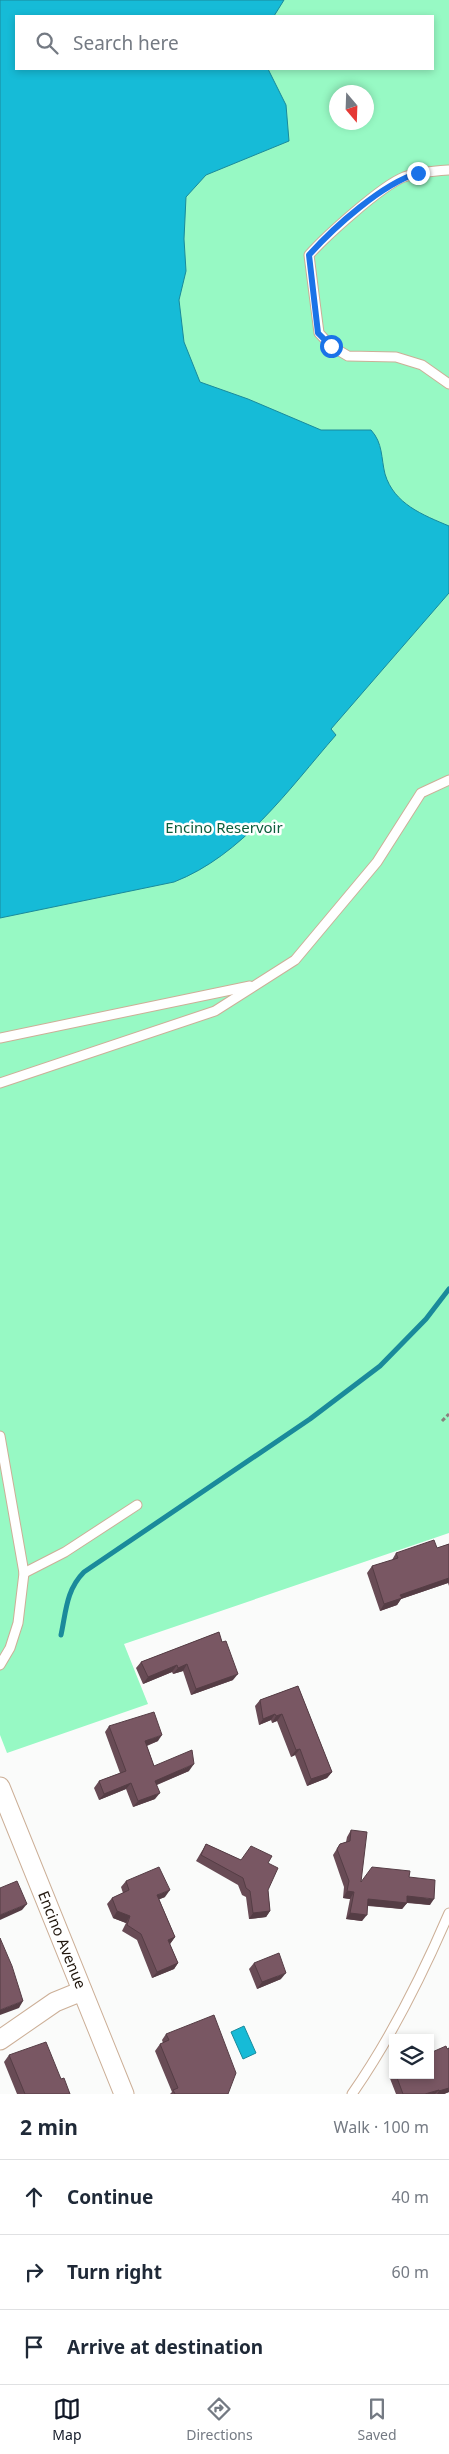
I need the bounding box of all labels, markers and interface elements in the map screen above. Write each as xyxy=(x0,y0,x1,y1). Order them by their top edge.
search box xyxy=(15,15,434,70)
icon: search xyxy=(33,29,61,57)
text: Search here xyxy=(73,30,179,56)
north arrow xyxy=(329,85,374,130)
route end xyxy=(407,162,430,185)
route start xyxy=(320,335,343,358)
park label: Encino Reservoir xyxy=(165,817,283,837)
street label: Encino Avenue xyxy=(34,1888,91,1991)
map controls xyxy=(389,2034,434,2079)
button: layers xyxy=(389,2034,434,2079)
text: 2 min xyxy=(20,2113,78,2141)
text: Walk · 100 m xyxy=(334,2116,429,2138)
icon: ahead xyxy=(20,2183,48,2211)
text: Continue xyxy=(67,2184,153,2210)
text: 40 m xyxy=(392,2186,429,2208)
icon: right xyxy=(20,2258,48,2286)
text: Turn right xyxy=(67,2259,162,2285)
text: 60 m xyxy=(392,2261,429,2283)
icon: arrive xyxy=(20,2333,48,2361)
text: Arrive at destination xyxy=(67,2334,263,2360)
tab: Map xyxy=(52,2395,82,2444)
tab: Directions xyxy=(186,2395,253,2444)
tab: Saved xyxy=(357,2395,397,2444)

